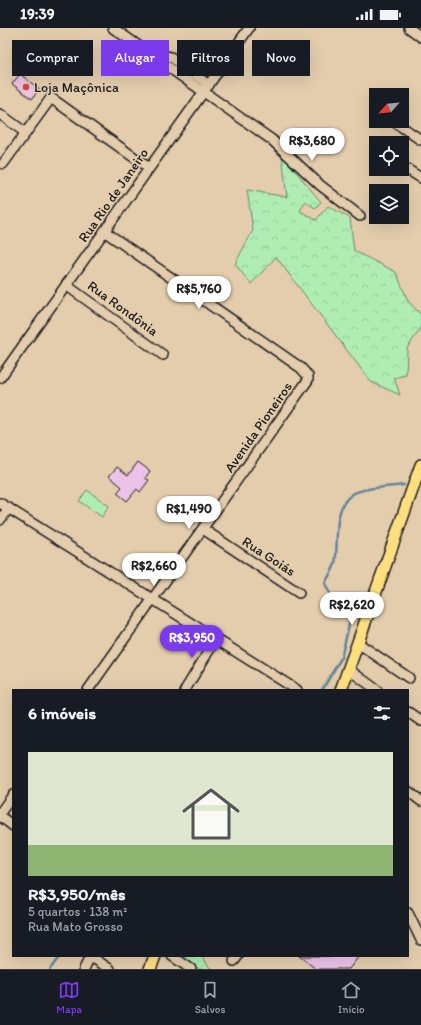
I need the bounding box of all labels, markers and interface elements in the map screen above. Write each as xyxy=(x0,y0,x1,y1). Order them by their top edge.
text: 19:39 xyxy=(20,5,55,23)
chip: Comprar xyxy=(12,40,93,76)
chip: Alugar xyxy=(101,40,169,76)
chip: Filtros xyxy=(177,40,244,76)
chip: Novo xyxy=(252,40,310,76)
place label: Loja Maçônica xyxy=(34,79,119,96)
marker: Loja Maçônica xyxy=(21,82,31,92)
north arrow xyxy=(369,88,409,128)
map controls xyxy=(369,88,409,224)
pin: R$3,680 xyxy=(275,128,349,162)
text: R$3,680 xyxy=(289,133,335,148)
button: locate xyxy=(369,136,409,176)
street label: Rua Rio de Janeiro xyxy=(75,145,152,246)
button: layers xyxy=(369,184,409,224)
pin: R$5,760 xyxy=(162,276,236,310)
street label: Rua Rondônia xyxy=(84,277,161,340)
text: R$5,760 xyxy=(176,281,222,296)
street label: Avenida Pioneiros xyxy=(221,379,296,476)
pin: R$1,490 xyxy=(152,496,226,530)
text: R$1,490 xyxy=(166,501,212,516)
street label: Rua Goiás xyxy=(239,533,299,580)
pin: R$2,660 xyxy=(117,553,191,587)
text: R$2,660 xyxy=(131,558,177,573)
pin: R$2,620 xyxy=(315,592,389,626)
text: R$2,620 xyxy=(329,597,375,612)
pin: R$3,950 xyxy=(155,625,229,659)
text: R$3,950 xyxy=(169,630,215,645)
icon: filters xyxy=(371,702,393,724)
text: 6 imóveis xyxy=(28,703,96,723)
icon: home xyxy=(175,778,247,850)
text: R$3,950/mês xyxy=(28,884,126,904)
text: 5 quartos · 138 m² xyxy=(28,904,127,919)
text: Rua Mato Grosso xyxy=(28,919,123,934)
tab: Mapa xyxy=(56,979,82,1016)
tab: Salvos xyxy=(195,979,225,1016)
tab: Início xyxy=(338,979,365,1016)

